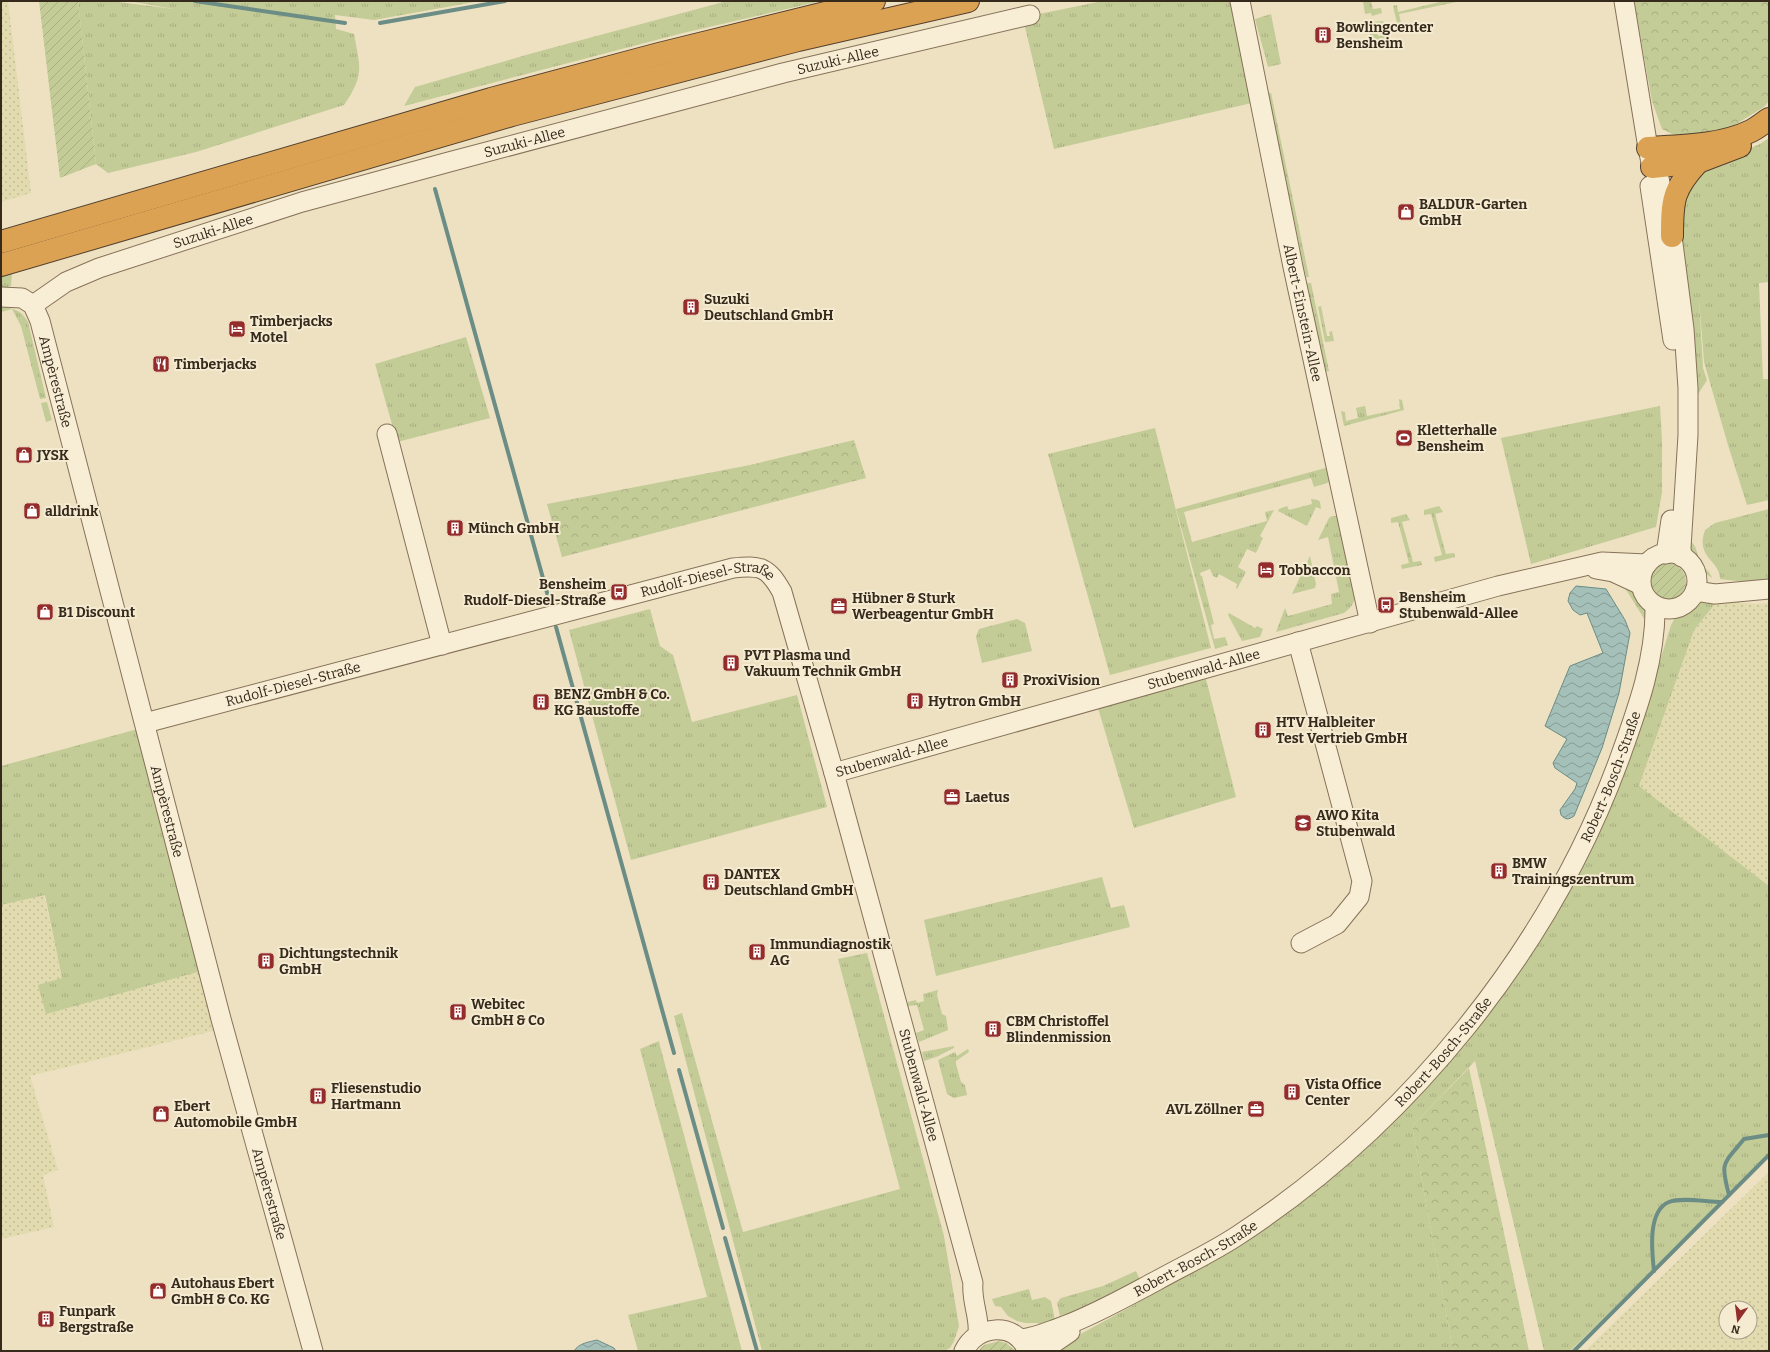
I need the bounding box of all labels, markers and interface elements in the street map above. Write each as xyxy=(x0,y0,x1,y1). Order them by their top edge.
place label: Bowlingcenter Bensheim xyxy=(1336,19,1434,52)
building icon: Bowlingcenter Bensheim xyxy=(1313,25,1333,45)
street label: Suzuki-Allee xyxy=(796,42,880,78)
street label: Suzuki-Allee xyxy=(482,123,567,161)
place label: BALDUR-Garten GmbH xyxy=(1419,196,1527,229)
shop icon: BALDUR-Garten GmbH xyxy=(1396,202,1416,222)
street label: Suzuki-Allee xyxy=(171,210,255,252)
street label: Albert-Einstein-Allee xyxy=(1280,242,1326,383)
place label: Suzuki Deutschland GmbH xyxy=(704,291,833,324)
building icon: Suzuki Deutschland GmbH xyxy=(681,297,701,317)
place label: Timberjacks Motel xyxy=(250,313,333,346)
hotel icon: Timberjacks Motel xyxy=(227,319,247,339)
street label: Ampèrestraße xyxy=(36,334,76,429)
restaurant icon: Timberjacks xyxy=(151,354,171,374)
place label: Timberjacks xyxy=(174,356,257,373)
place label: Kletterhalle Bensheim xyxy=(1417,422,1497,455)
sports icon: Kletterhalle Bensheim xyxy=(1394,428,1414,448)
shop icon: JYSK xyxy=(14,445,34,465)
place label: JYSK xyxy=(36,447,69,464)
shop icon: alldrink xyxy=(22,501,42,521)
place label: alldrink xyxy=(45,503,99,520)
building icon: Münch GmbH xyxy=(445,518,465,538)
place label: Münch GmbH xyxy=(468,520,559,537)
street label: Rudolf-Diesel-Straße xyxy=(638,558,779,601)
hotel icon: Tobbaccon xyxy=(1256,560,1276,580)
place label: Tobbaccon xyxy=(1279,562,1351,579)
place label: Bensheim Rudolf-Diesel-Straße xyxy=(464,576,607,609)
bus stop icon: Bensheim Rudolf-Diesel-Straße xyxy=(609,582,629,602)
place label: Bensheim Stubenwald-Allee xyxy=(1399,589,1518,622)
place label: Hübner & Sturk Werbeagentur GmbH xyxy=(852,590,994,623)
bus stop icon: Bensheim Stubenwald-Allee xyxy=(1376,595,1396,615)
office icon: Hübner & Sturk Werbeagentur GmbH xyxy=(829,596,849,616)
shop icon: B1 Discount xyxy=(35,602,55,622)
place label: B1 Discount xyxy=(58,604,136,621)
street label: Stubenwald-Allee xyxy=(1145,645,1262,693)
place label: PVT Plasma und Vakuum Technik GmbH xyxy=(744,647,901,680)
building icon: PVT Plasma und Vakuum Technik GmbH xyxy=(721,653,741,673)
street label: Rudolf-Diesel-Straße xyxy=(224,658,362,710)
building icon: ProxiVision xyxy=(1000,670,1020,690)
place label: ProxiVision xyxy=(1023,672,1100,689)
place label: BENZ GmbH & Co. KG Baustoffe xyxy=(554,686,670,719)
building icon: Hytron GmbH xyxy=(905,691,925,711)
building icon: BENZ GmbH & Co. KG Baustoffe xyxy=(531,692,551,712)
place label: Hytron GmbH xyxy=(928,693,1021,710)
street label: Robert-Bosch-Straße xyxy=(1577,709,1644,845)
place label: HTV Halbleiter Test Vertrieb GmbH xyxy=(1276,714,1407,747)
building icon: HTV Halbleiter Test Vertrieb GmbH xyxy=(1253,720,1273,740)
street label: Stubenwald-Allee xyxy=(833,733,950,781)
street label: Ampèrestraße xyxy=(147,763,187,859)
office icon: Laetus xyxy=(942,787,962,807)
place label: Laetus xyxy=(965,789,1010,806)
place label: AWO Kita Stubenwald xyxy=(1316,807,1396,840)
school or university icon: AWO Kita Stubenwald xyxy=(1293,813,1313,833)
place label: BMW Trainingszentrum xyxy=(1512,855,1635,888)
building icon: BMW Trainingszentrum xyxy=(1489,861,1509,881)
place label: DANTEX Deutschland GmbH xyxy=(724,866,853,899)
building icon: DANTEX Deutschland GmbH xyxy=(701,872,721,892)
place label: Immundiagnostik AG xyxy=(770,936,891,969)
building icon: Immundiagnostik AG xyxy=(747,942,767,962)
place label: Dichtungstechnik GmbH xyxy=(279,945,399,978)
building icon: Dichtungstechnik GmbH xyxy=(256,951,276,971)
street label: Robert-Bosch-Straße xyxy=(1391,993,1495,1110)
place label: Webitec GmbH & Co xyxy=(471,996,545,1029)
building icon: Webitec GmbH & Co xyxy=(448,1002,468,1022)
place label: CBM Christoffel Blindenmission xyxy=(1006,1013,1111,1046)
building icon: CBM Christoffel Blindenmission xyxy=(983,1019,1003,1039)
street label: Stubenwald-Allee xyxy=(896,1027,943,1143)
place label: Vista Office Center xyxy=(1305,1076,1382,1109)
place label: Fliesenstudio Hartmann xyxy=(331,1080,421,1113)
building icon: Vista Office Center xyxy=(1282,1082,1302,1102)
building icon: Fliesenstudio Hartmann xyxy=(308,1086,328,1106)
place label: Ebert Automobile GmbH xyxy=(174,1098,297,1131)
office icon: AVL Zöllner xyxy=(1246,1099,1266,1119)
place label: AVL Zöllner xyxy=(1165,1101,1243,1118)
shop icon: Ebert Automobile GmbH xyxy=(151,1104,171,1124)
street label: Ampèrestraße xyxy=(249,1146,290,1242)
street label: Robert-Bosch-Straße xyxy=(1131,1216,1261,1300)
place label: Autohaus Ebert GmbH & Co. KG xyxy=(171,1275,275,1308)
shop icon: Autohaus Ebert GmbH & Co. KG xyxy=(148,1281,168,1301)
north arrow xyxy=(1718,1300,1758,1340)
place label: Funpark Bergstraße xyxy=(59,1303,134,1336)
building icon: Funpark Bergstraße xyxy=(36,1309,56,1329)
text: N xyxy=(1730,1322,1741,1337)

